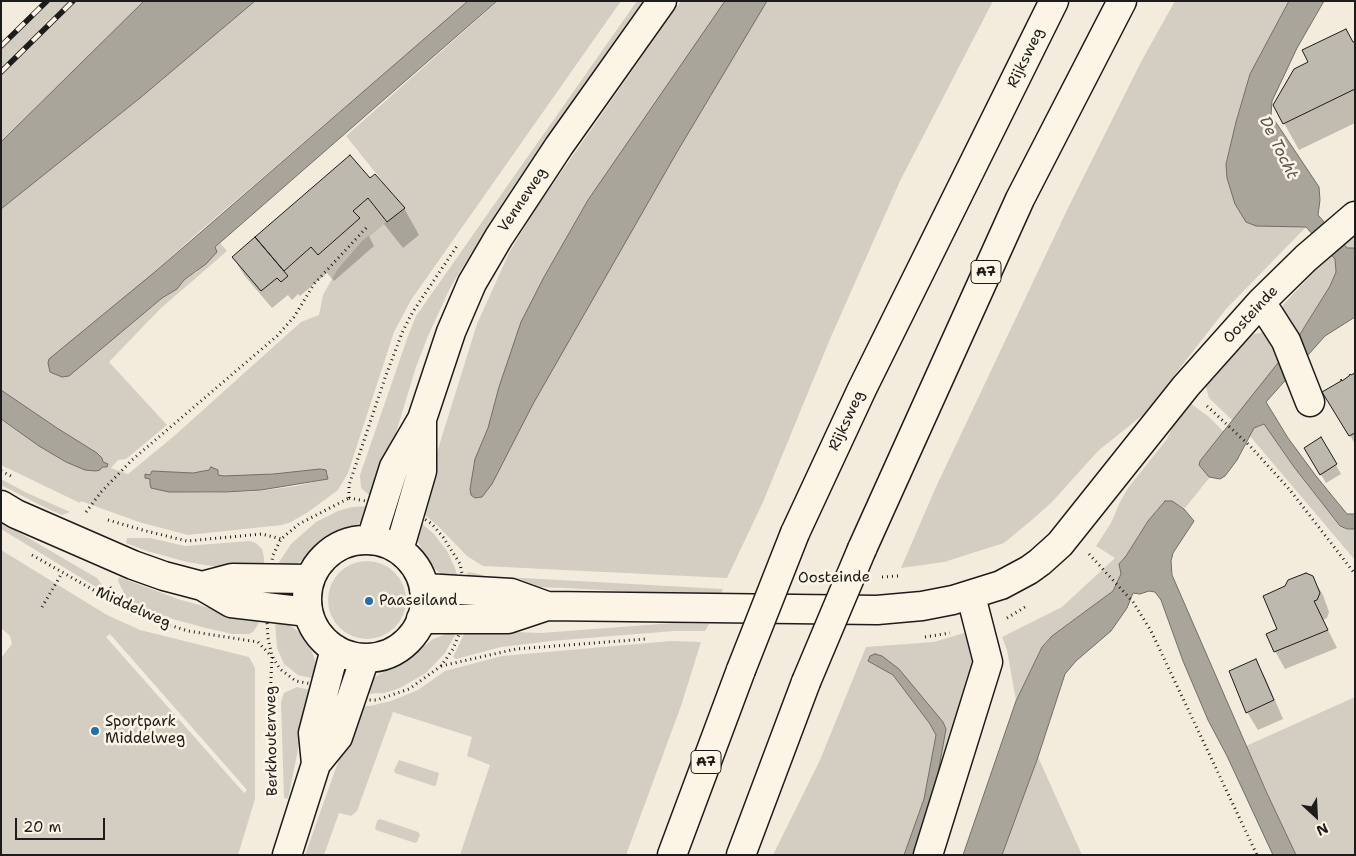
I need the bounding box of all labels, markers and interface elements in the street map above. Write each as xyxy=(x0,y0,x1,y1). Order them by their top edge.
street label: Rijksweg xyxy=(1004,25,1048,91)
water label: De Tocht xyxy=(1255,114,1301,182)
street label: Venneweg xyxy=(495,164,551,236)
road number: A7 xyxy=(971,260,1001,284)
street label: Oosteinde xyxy=(1220,282,1282,348)
street label: Rijksweg xyxy=(825,388,869,454)
street label: Oosteinde xyxy=(798,568,870,588)
street label: Middelweg xyxy=(93,583,173,633)
place label: Paaseiland xyxy=(379,592,458,610)
marker: Paaseiland xyxy=(363,595,375,607)
street label: Berkhouterweg xyxy=(262,686,282,796)
place label: Sportpark Middelweg xyxy=(105,713,185,748)
marker: Sportpark Middelweg xyxy=(89,725,101,737)
road number: A7 xyxy=(691,750,721,774)
north arrow xyxy=(1291,791,1341,841)
scale bar xyxy=(18,808,108,840)
text: 20 m xyxy=(23,817,62,837)
text: N xyxy=(1314,819,1331,840)

